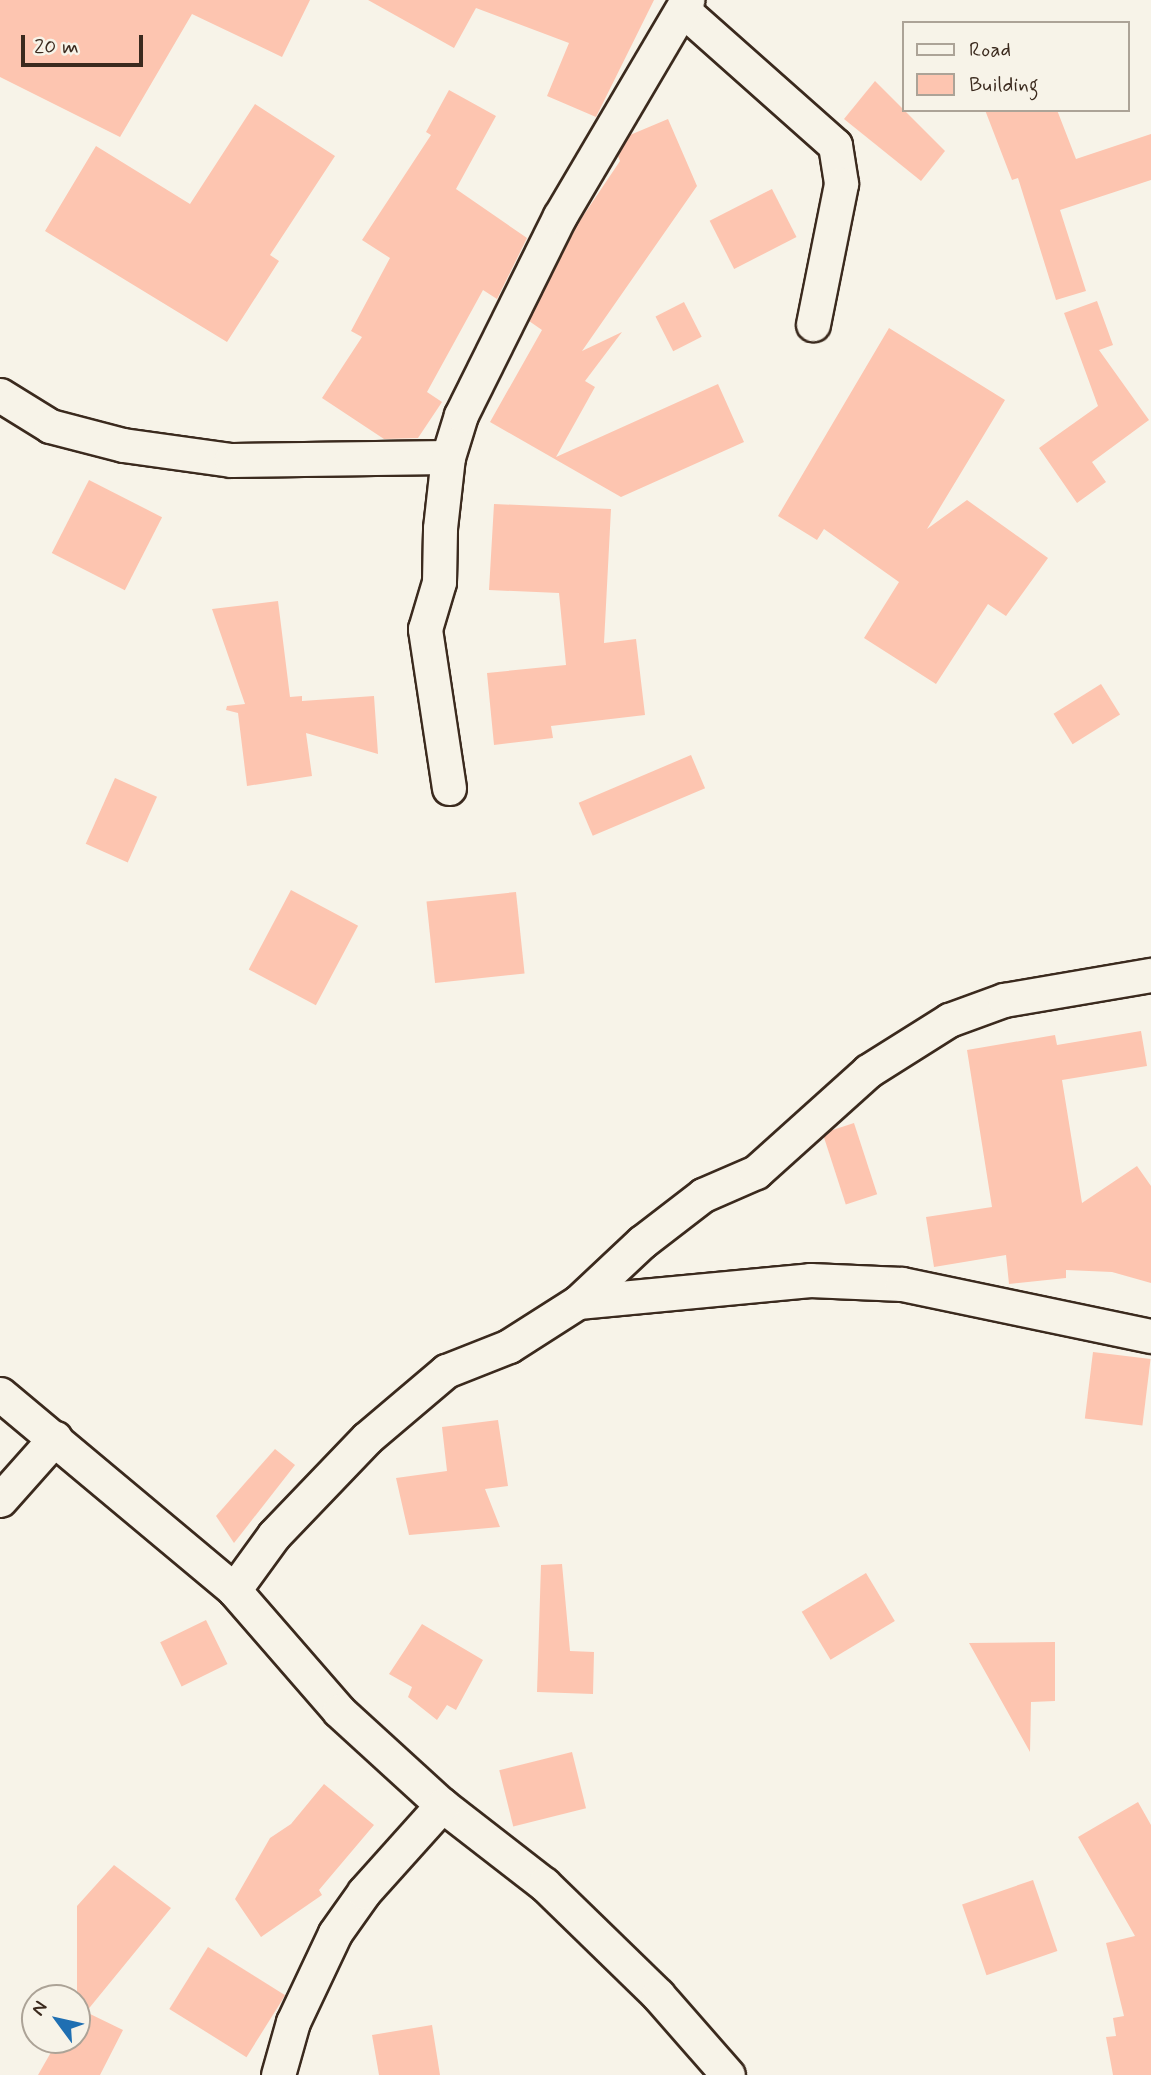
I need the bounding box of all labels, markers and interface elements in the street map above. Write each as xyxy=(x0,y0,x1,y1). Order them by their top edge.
scale bar xyxy=(24,21,147,65)
legend xyxy=(902,21,1130,112)
text: 20 m xyxy=(34,33,79,61)
text: Road xyxy=(969,36,1011,64)
text: Building xyxy=(969,71,1039,99)
north arrow xyxy=(21,1984,91,2054)
text: N xyxy=(26,1996,54,2020)

